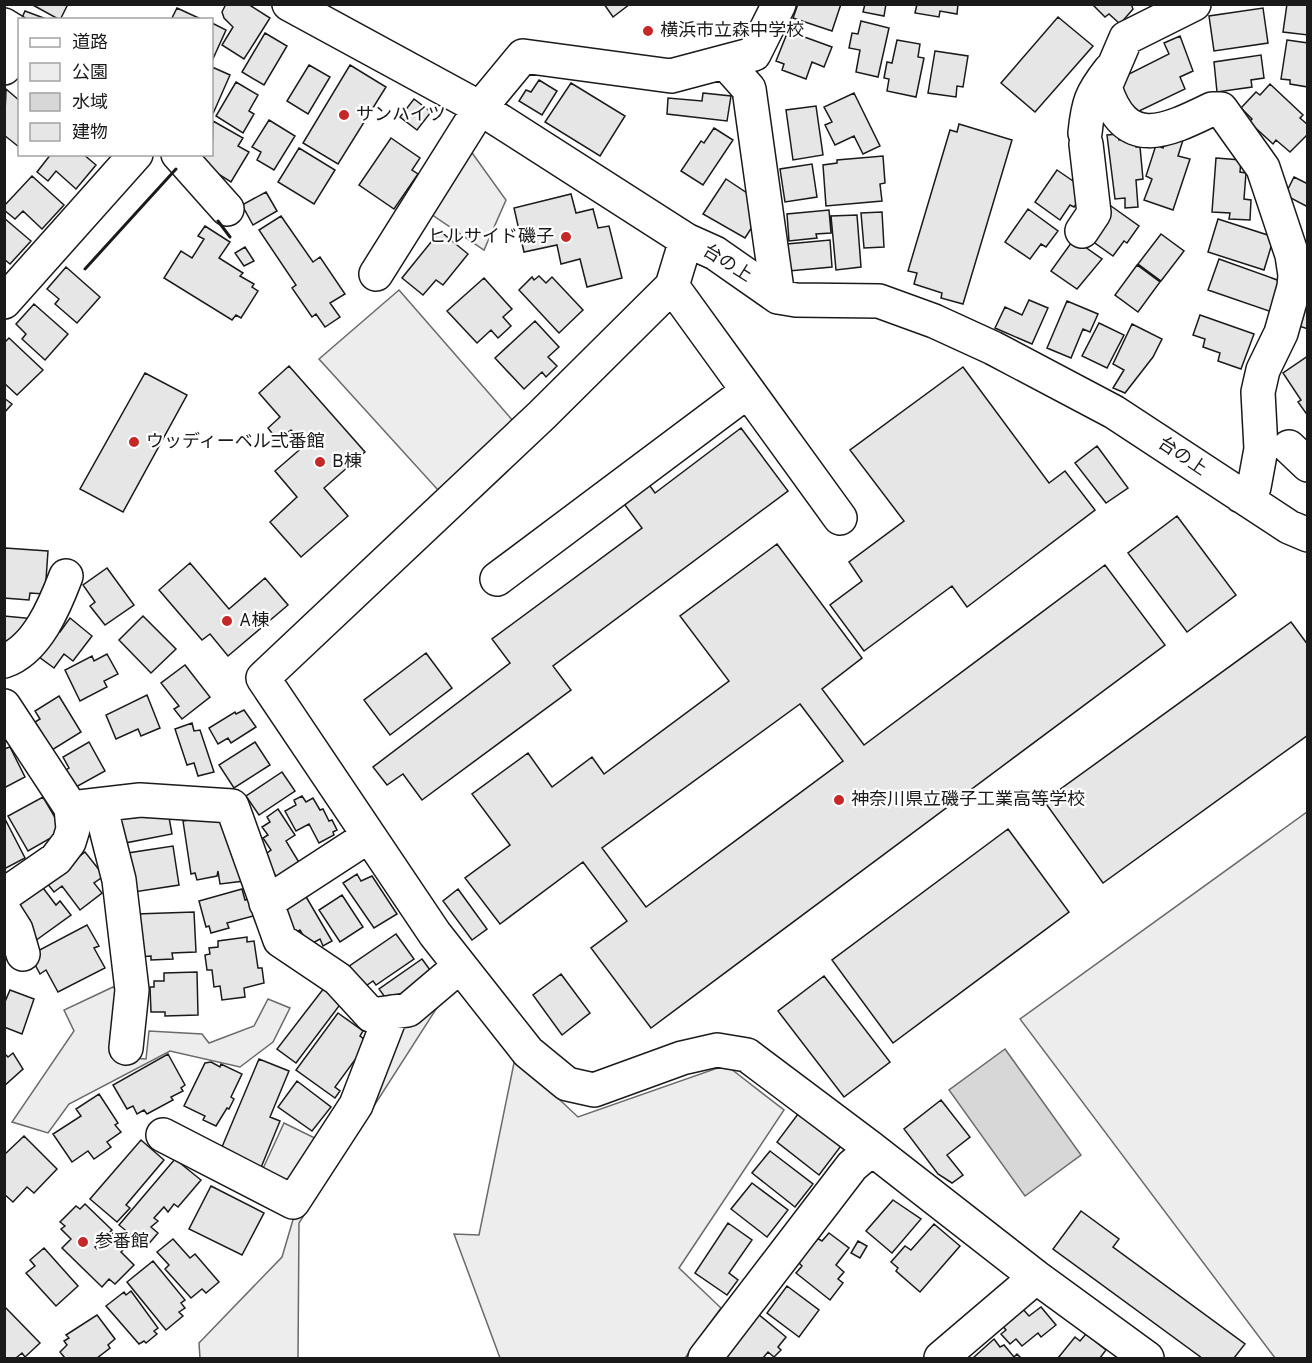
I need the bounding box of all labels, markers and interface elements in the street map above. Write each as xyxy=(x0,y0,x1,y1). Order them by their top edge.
legend xyxy=(18,18,213,156)
place label: 横浜市立森中学校 xyxy=(660,20,804,43)
marker: 横浜市立森中学校 xyxy=(641,24,655,38)
text: 道路 xyxy=(72,32,108,55)
text: 公園 xyxy=(72,62,108,85)
text: 水域 xyxy=(72,92,108,115)
place label: サンハイツ xyxy=(356,104,446,127)
marker: サンハイツ xyxy=(337,108,351,122)
text: 建物 xyxy=(72,122,108,145)
place label: ヒルサイド磯子 xyxy=(428,226,554,249)
marker: ヒルサイド磯子 xyxy=(559,230,573,244)
street label: 台の上 xyxy=(698,240,756,288)
place label: ウッディーベル弍番館 xyxy=(146,431,325,454)
street label: 台の上 xyxy=(1153,432,1211,482)
marker: ウッディーベル弍番館 xyxy=(127,435,141,449)
place label: B棟 xyxy=(332,451,362,474)
marker: B棟 xyxy=(313,455,327,469)
place label: A棟 xyxy=(239,610,269,633)
marker: A棟 xyxy=(220,614,234,628)
place label: 神奈川県立磯子工業高等学校 xyxy=(851,789,1085,812)
marker: 神奈川県立磯子工業高等学校 xyxy=(832,793,846,807)
place label: 参番館 xyxy=(95,1231,149,1254)
marker: 参番館 xyxy=(76,1235,90,1249)

